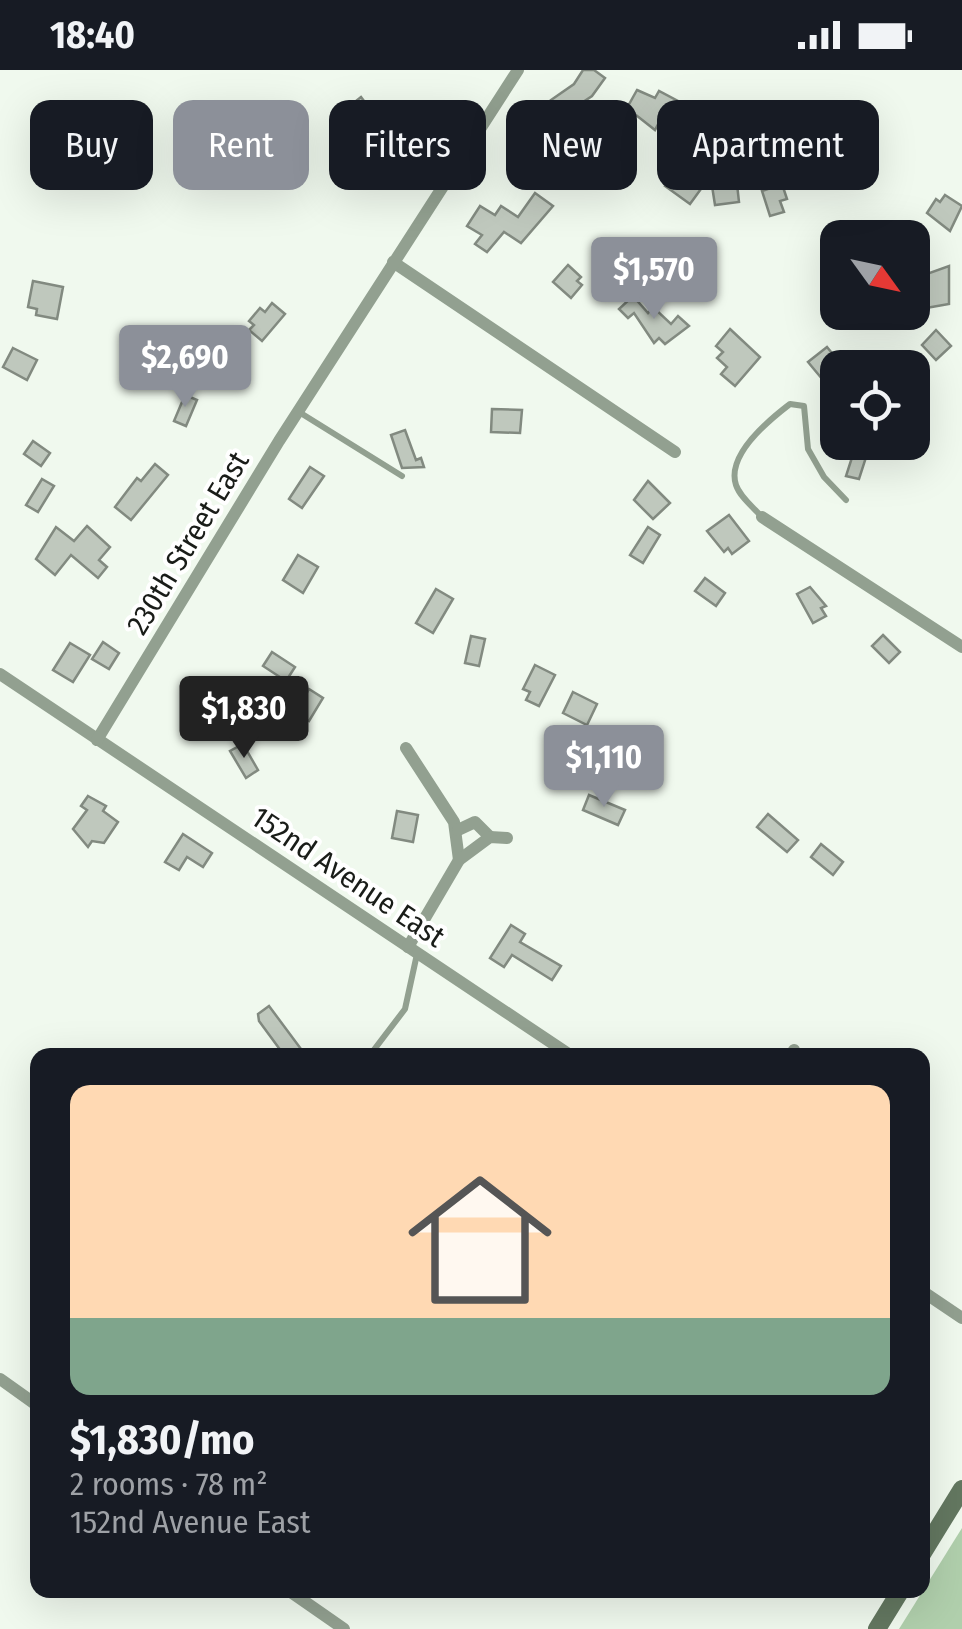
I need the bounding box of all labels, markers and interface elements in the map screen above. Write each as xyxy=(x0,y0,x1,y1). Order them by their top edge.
text: 18:40 xyxy=(50,12,135,58)
chip: Buy xyxy=(30,100,153,190)
chip: Rent xyxy=(173,100,309,190)
chip: Filters xyxy=(329,100,486,190)
chip: New xyxy=(506,100,637,190)
chip: Apartment xyxy=(657,100,879,190)
north arrow xyxy=(820,220,930,330)
map controls xyxy=(820,220,930,460)
pin: $1,570 xyxy=(573,237,735,322)
text: $1,570 xyxy=(613,250,695,288)
pin: $2,690 xyxy=(104,325,266,410)
text: $2,690 xyxy=(141,338,229,376)
button: locate xyxy=(820,350,930,460)
street label: 230th Street East xyxy=(119,445,257,641)
pin: $1,830 xyxy=(163,676,325,761)
text: $1,830 xyxy=(201,689,287,727)
pin: $1,110 xyxy=(523,725,685,810)
text: $1,110 xyxy=(566,738,642,776)
street label: 152nd Avenue East xyxy=(245,799,452,955)
icon: home xyxy=(390,1150,570,1330)
text: $1,830/mo xyxy=(70,1415,255,1465)
text: 2 rooms · 78 m² xyxy=(70,1465,268,1503)
text: 152nd Avenue East xyxy=(70,1503,310,1541)

